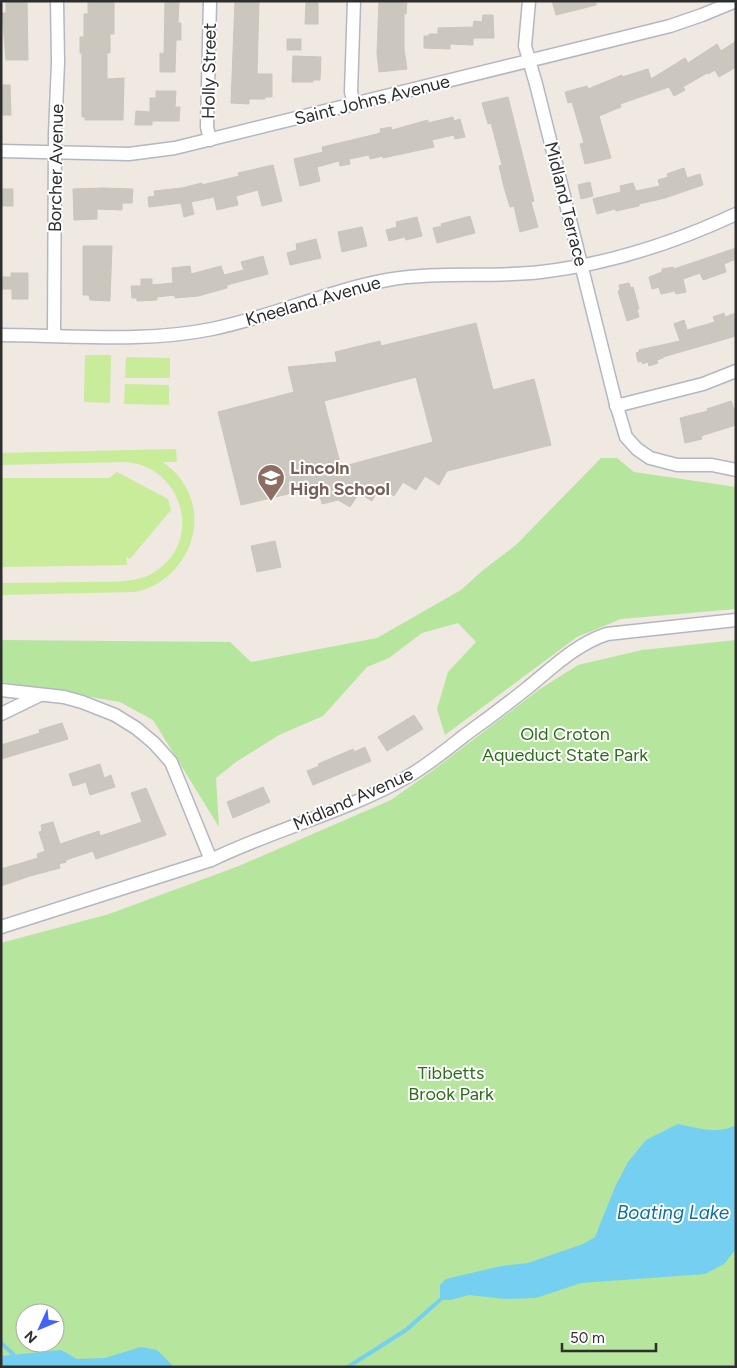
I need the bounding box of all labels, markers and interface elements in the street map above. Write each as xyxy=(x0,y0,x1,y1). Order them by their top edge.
street label: Holly Street xyxy=(197,23,221,119)
street label: Saint Johns Avenue xyxy=(292,70,452,130)
street label: Borcher Avenue xyxy=(44,103,68,232)
street label: Midland Terrace xyxy=(540,139,592,269)
street label: Kneeland Avenue xyxy=(243,271,383,331)
place label: Lincoln High School xyxy=(290,457,390,500)
school or university icon: Lincoln High School xyxy=(256,463,286,502)
park label: Old Croton Aqueduct State Park xyxy=(482,723,648,766)
street label: Midland Avenue xyxy=(290,763,417,835)
park label: Tibbetts Brook Park xyxy=(408,1062,494,1105)
water label: Boating Lake xyxy=(617,1201,730,1224)
north arrow xyxy=(15,1303,65,1353)
scale bar xyxy=(562,1320,656,1352)
text: N xyxy=(21,1327,41,1346)
text: 50 m xyxy=(570,1329,605,1347)

